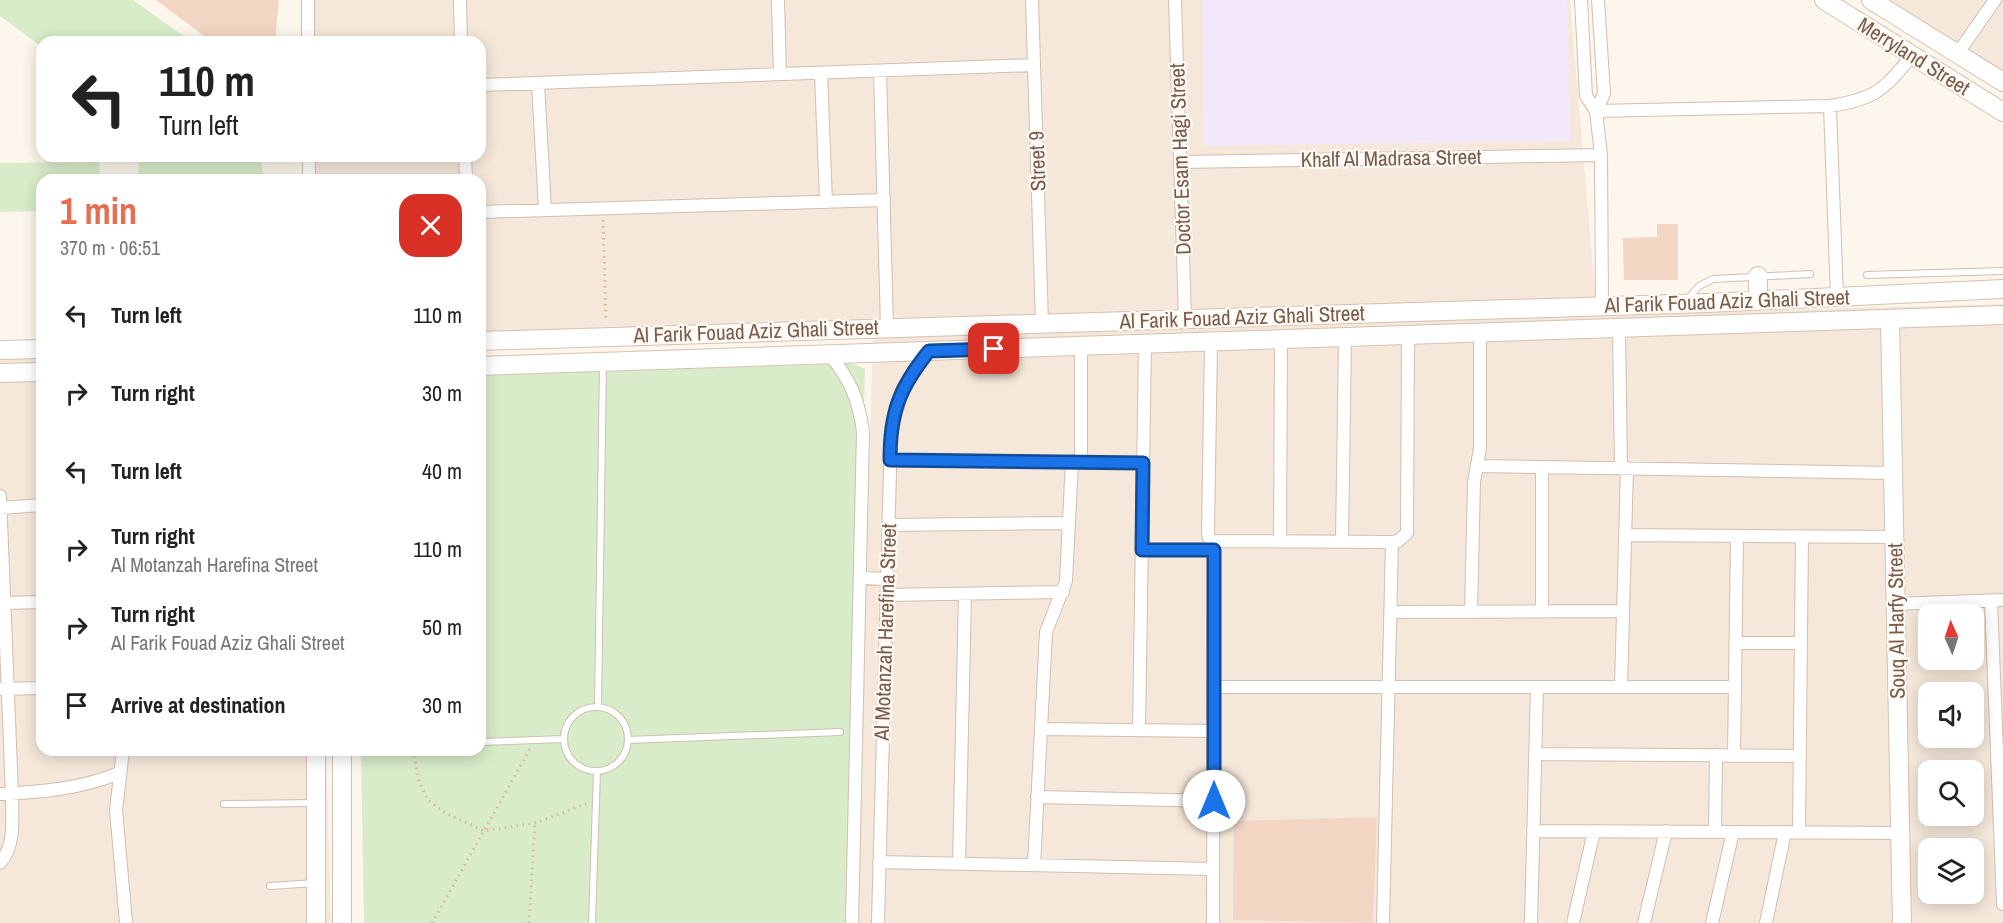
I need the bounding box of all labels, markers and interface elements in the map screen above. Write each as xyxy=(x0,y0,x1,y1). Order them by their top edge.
street label: Merryland Street xyxy=(1852,10,1976,102)
text: 110 m xyxy=(159,53,255,109)
icon: left xyxy=(60,60,138,138)
street label: Doctor Esam Hagi Street xyxy=(1162,63,1198,255)
text: Turn left xyxy=(159,107,238,143)
street label: Street 9 xyxy=(1021,130,1053,192)
street label: Khalf Al Madrasa Street xyxy=(1300,142,1482,174)
text: 1 min xyxy=(60,187,137,235)
button: close xyxy=(399,194,462,257)
text: 370 m · 06:51 xyxy=(60,234,160,261)
street label: Al Farik Fouad Aziz Ghali Street xyxy=(1603,282,1850,320)
street label: Al Farik Fouad Aziz Ghali Street xyxy=(1118,298,1365,336)
icon: left xyxy=(60,299,93,332)
text: Turn left xyxy=(111,300,182,330)
text: 110 m xyxy=(413,300,462,330)
street label: Al Farik Fouad Aziz Ghali Street xyxy=(632,312,879,350)
pin xyxy=(968,323,1019,374)
icon: arrive xyxy=(977,332,1010,365)
icon: right xyxy=(60,377,93,410)
text: Turn right xyxy=(111,378,195,408)
text: 30 m xyxy=(422,378,462,408)
icon: left xyxy=(60,455,93,488)
text: Turn left xyxy=(111,456,182,486)
text: 40 m xyxy=(422,456,462,486)
text: Turn right xyxy=(111,521,195,551)
street label: Al Motanzah Harefina Street xyxy=(867,523,903,742)
icon: right xyxy=(60,533,93,566)
text: 110 m xyxy=(413,534,462,564)
street label: Souq Al Harfy Street xyxy=(1880,543,1912,699)
text: Al Motanzah Harefina Street xyxy=(111,551,318,578)
text: Turn right xyxy=(111,599,195,629)
north arrow xyxy=(1918,604,1984,670)
map controls xyxy=(1918,604,1984,904)
icon: right xyxy=(60,611,93,644)
text: 50 m xyxy=(422,612,462,642)
text: Al Farik Fouad Aziz Ghali Street xyxy=(111,629,345,656)
button: sound xyxy=(1918,682,1984,748)
icon: arrive xyxy=(60,689,93,722)
text: Arrive at destination xyxy=(111,690,285,720)
text: 30 m xyxy=(422,690,462,720)
button: search xyxy=(1918,760,1984,826)
position arrow xyxy=(1182,769,1246,833)
button: layers xyxy=(1918,838,1984,904)

